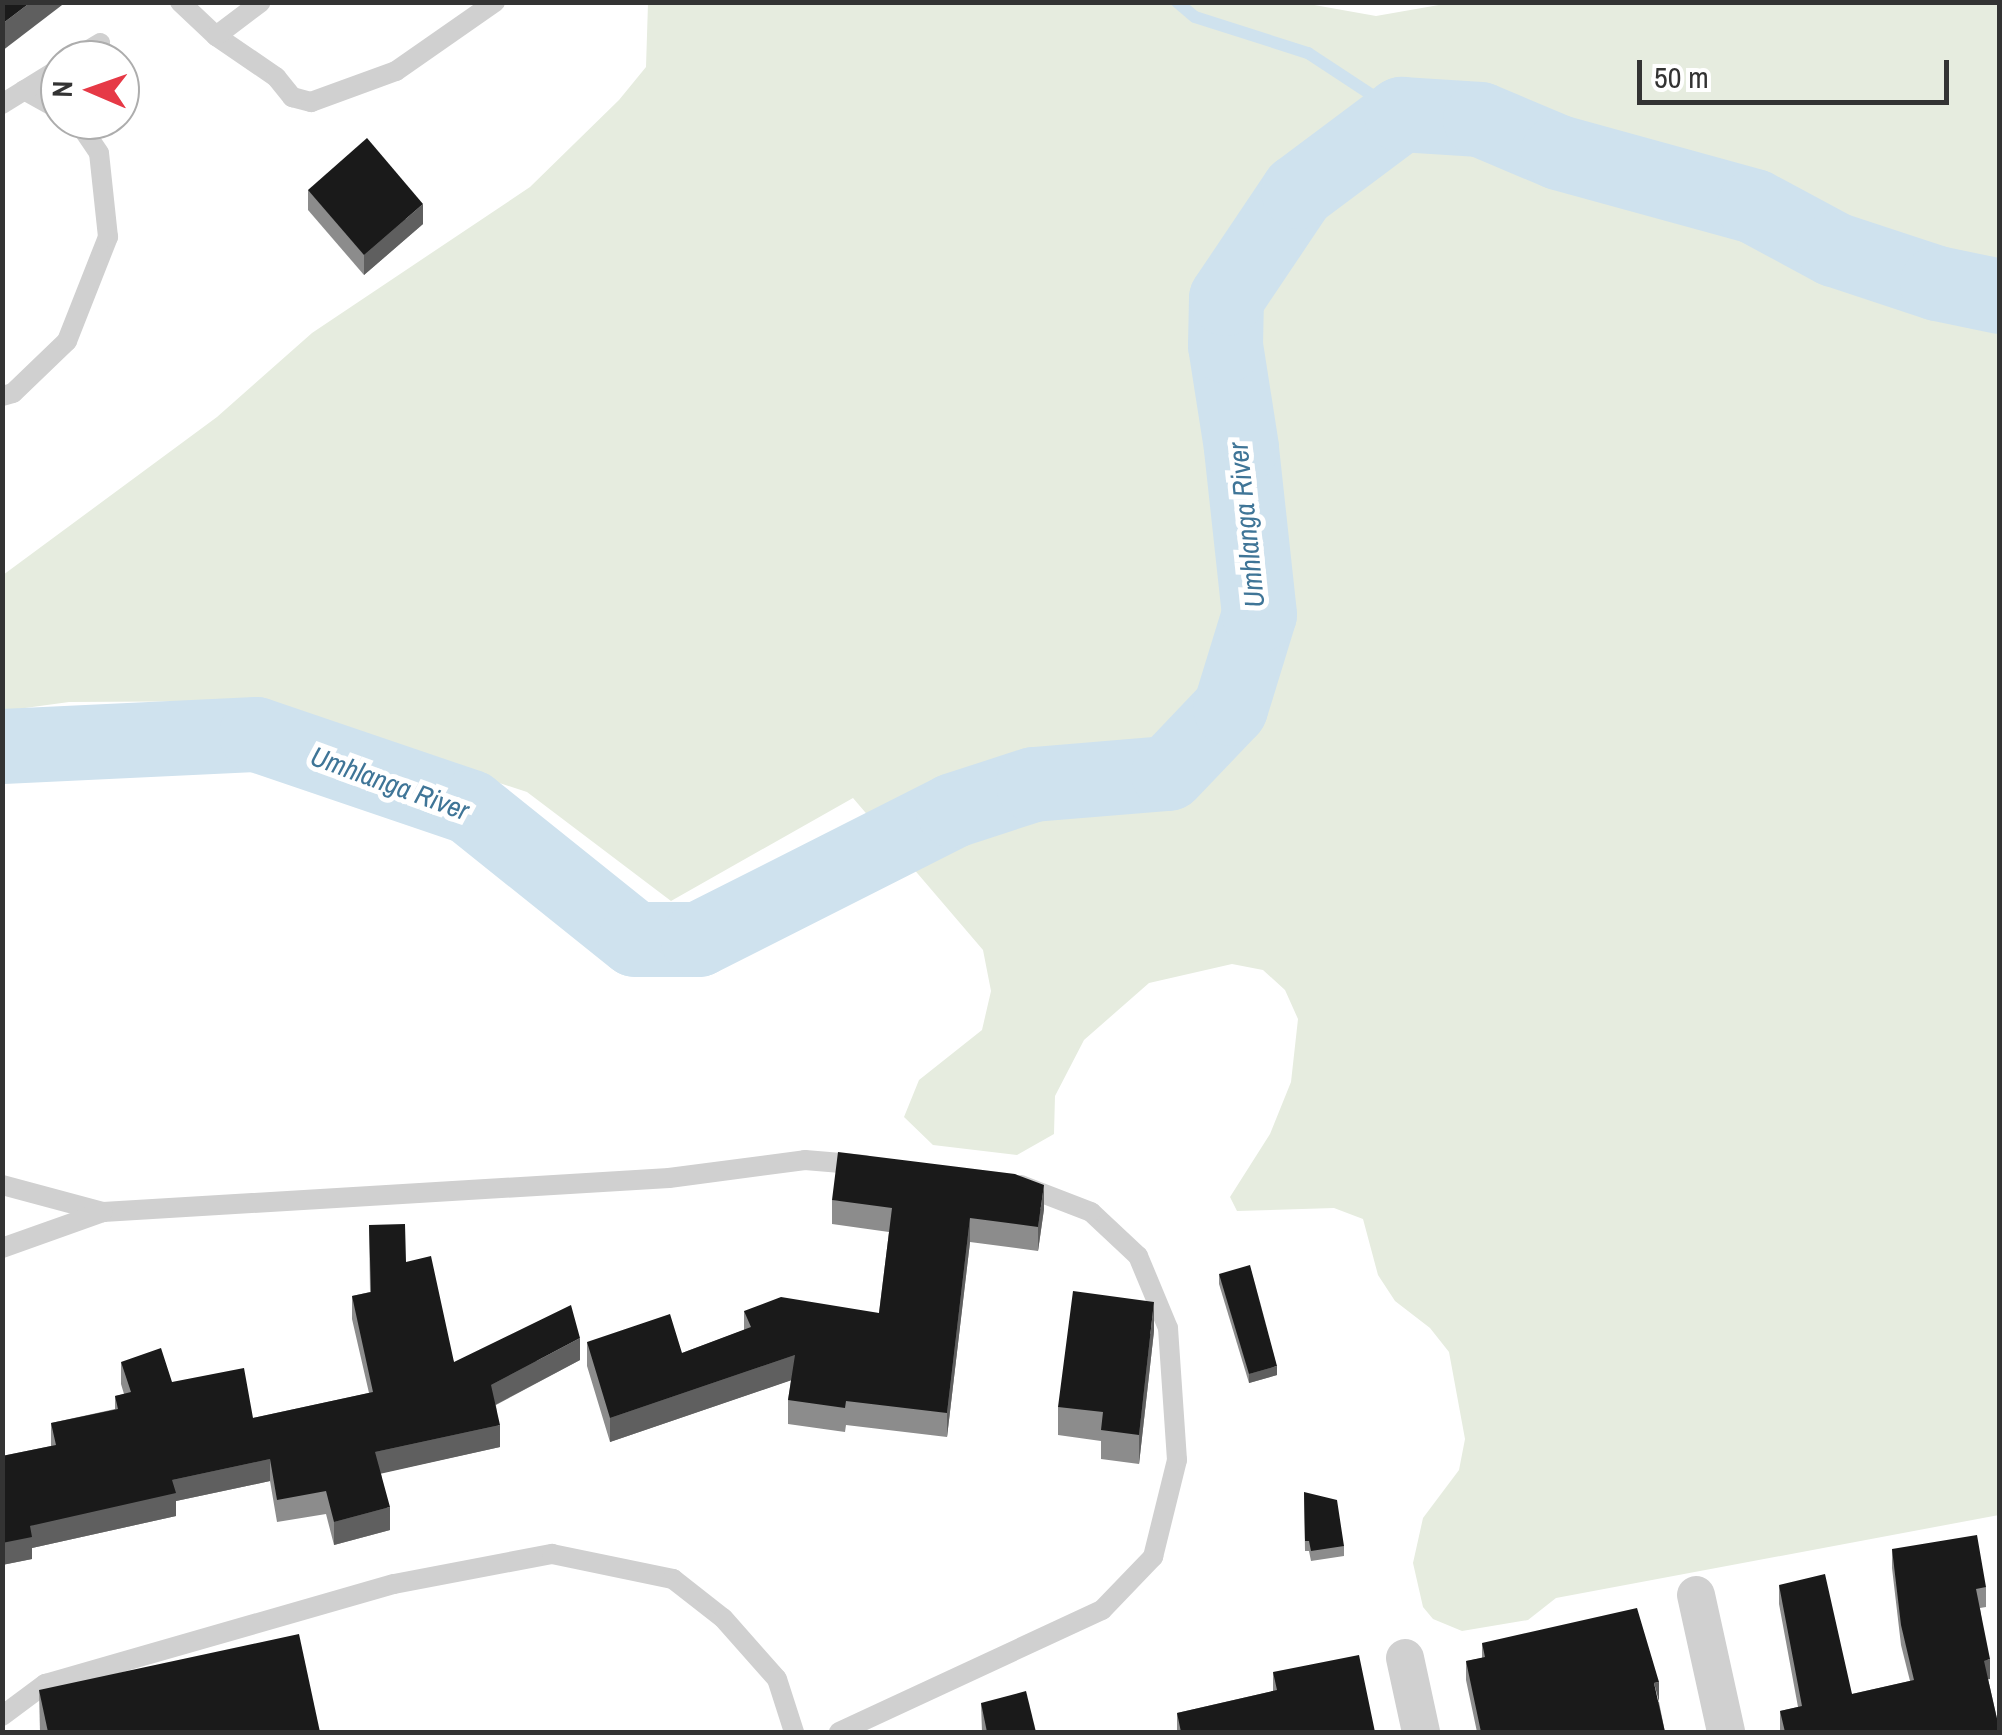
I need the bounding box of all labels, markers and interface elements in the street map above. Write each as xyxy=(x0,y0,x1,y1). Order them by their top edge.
north arrow xyxy=(40,40,140,140)
scale bar xyxy=(1642,40,1954,102)
text: 50 m xyxy=(1654,57,1709,97)
text: N xyxy=(43,80,81,98)
water label: Umhlanga River xyxy=(1221,441,1271,609)
water label: Umhlanga River xyxy=(306,739,474,827)

